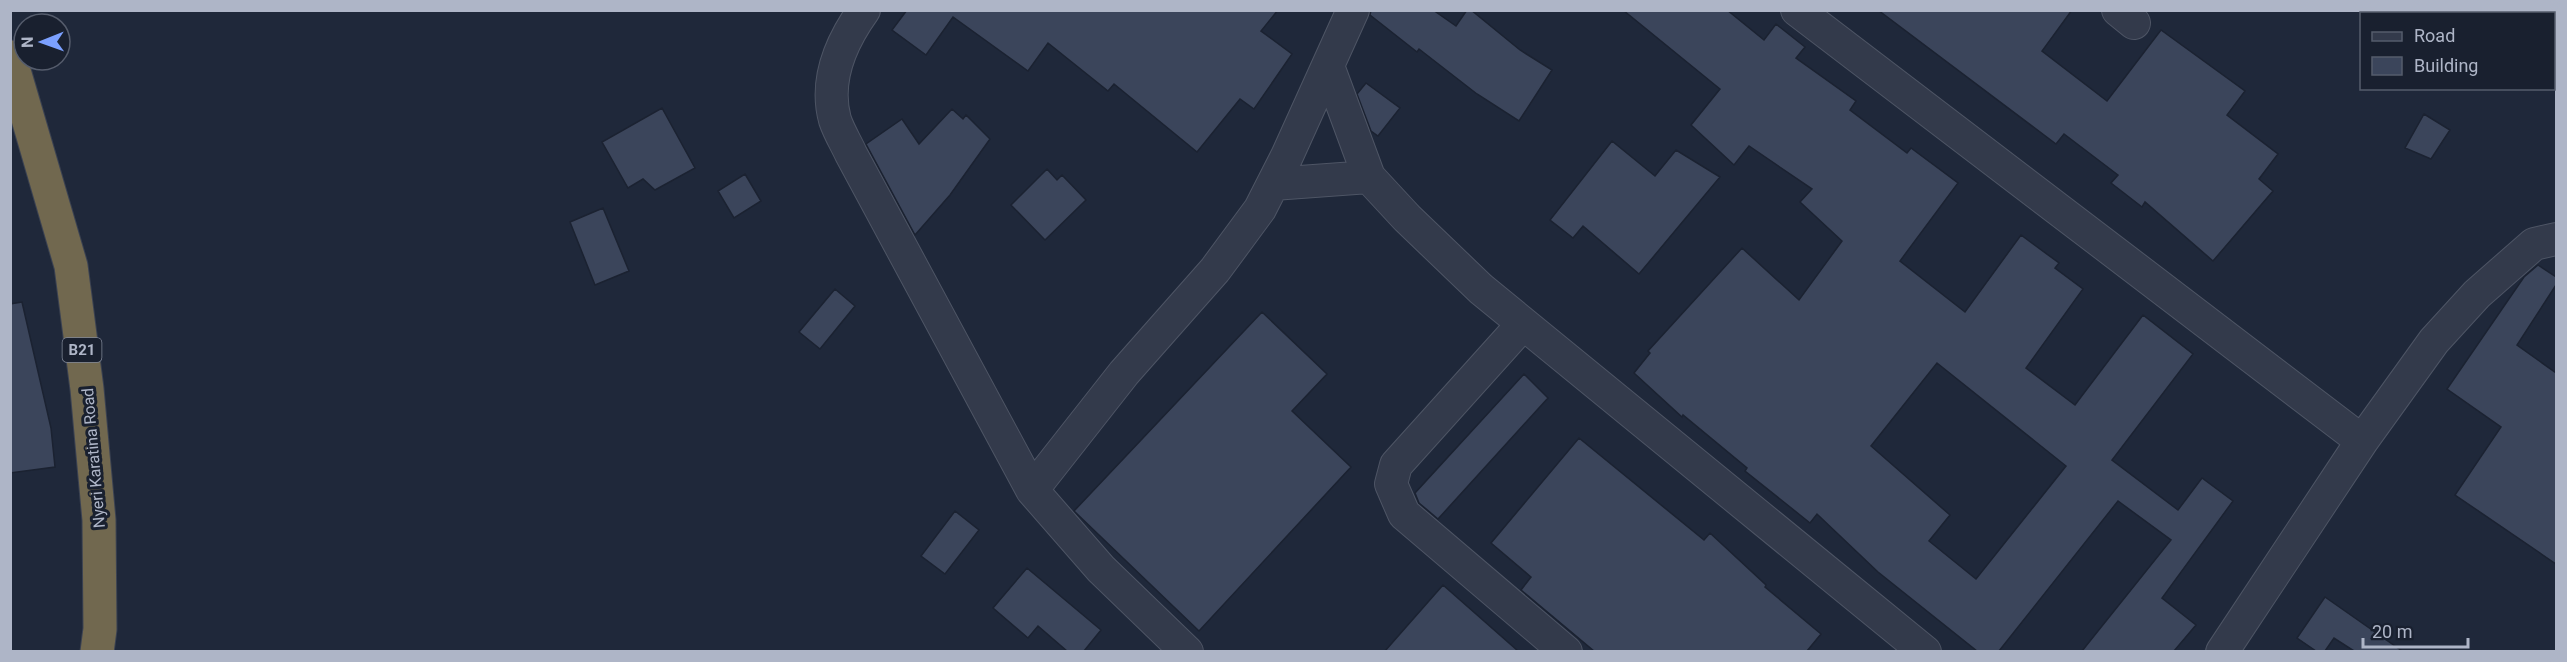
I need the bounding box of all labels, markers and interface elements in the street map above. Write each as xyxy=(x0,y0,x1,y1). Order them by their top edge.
north arrow xyxy=(12,12,72,72)
legend xyxy=(2360,12,2555,90)
text: Road xyxy=(2414,25,2455,46)
text: N xyxy=(18,36,37,48)
text: Building xyxy=(2414,55,2478,76)
road number: B21 xyxy=(62,338,101,362)
street label: Nyeri Karatina Road xyxy=(78,387,109,529)
scale bar xyxy=(2363,611,2468,649)
text: 20 m xyxy=(2372,621,2412,642)

